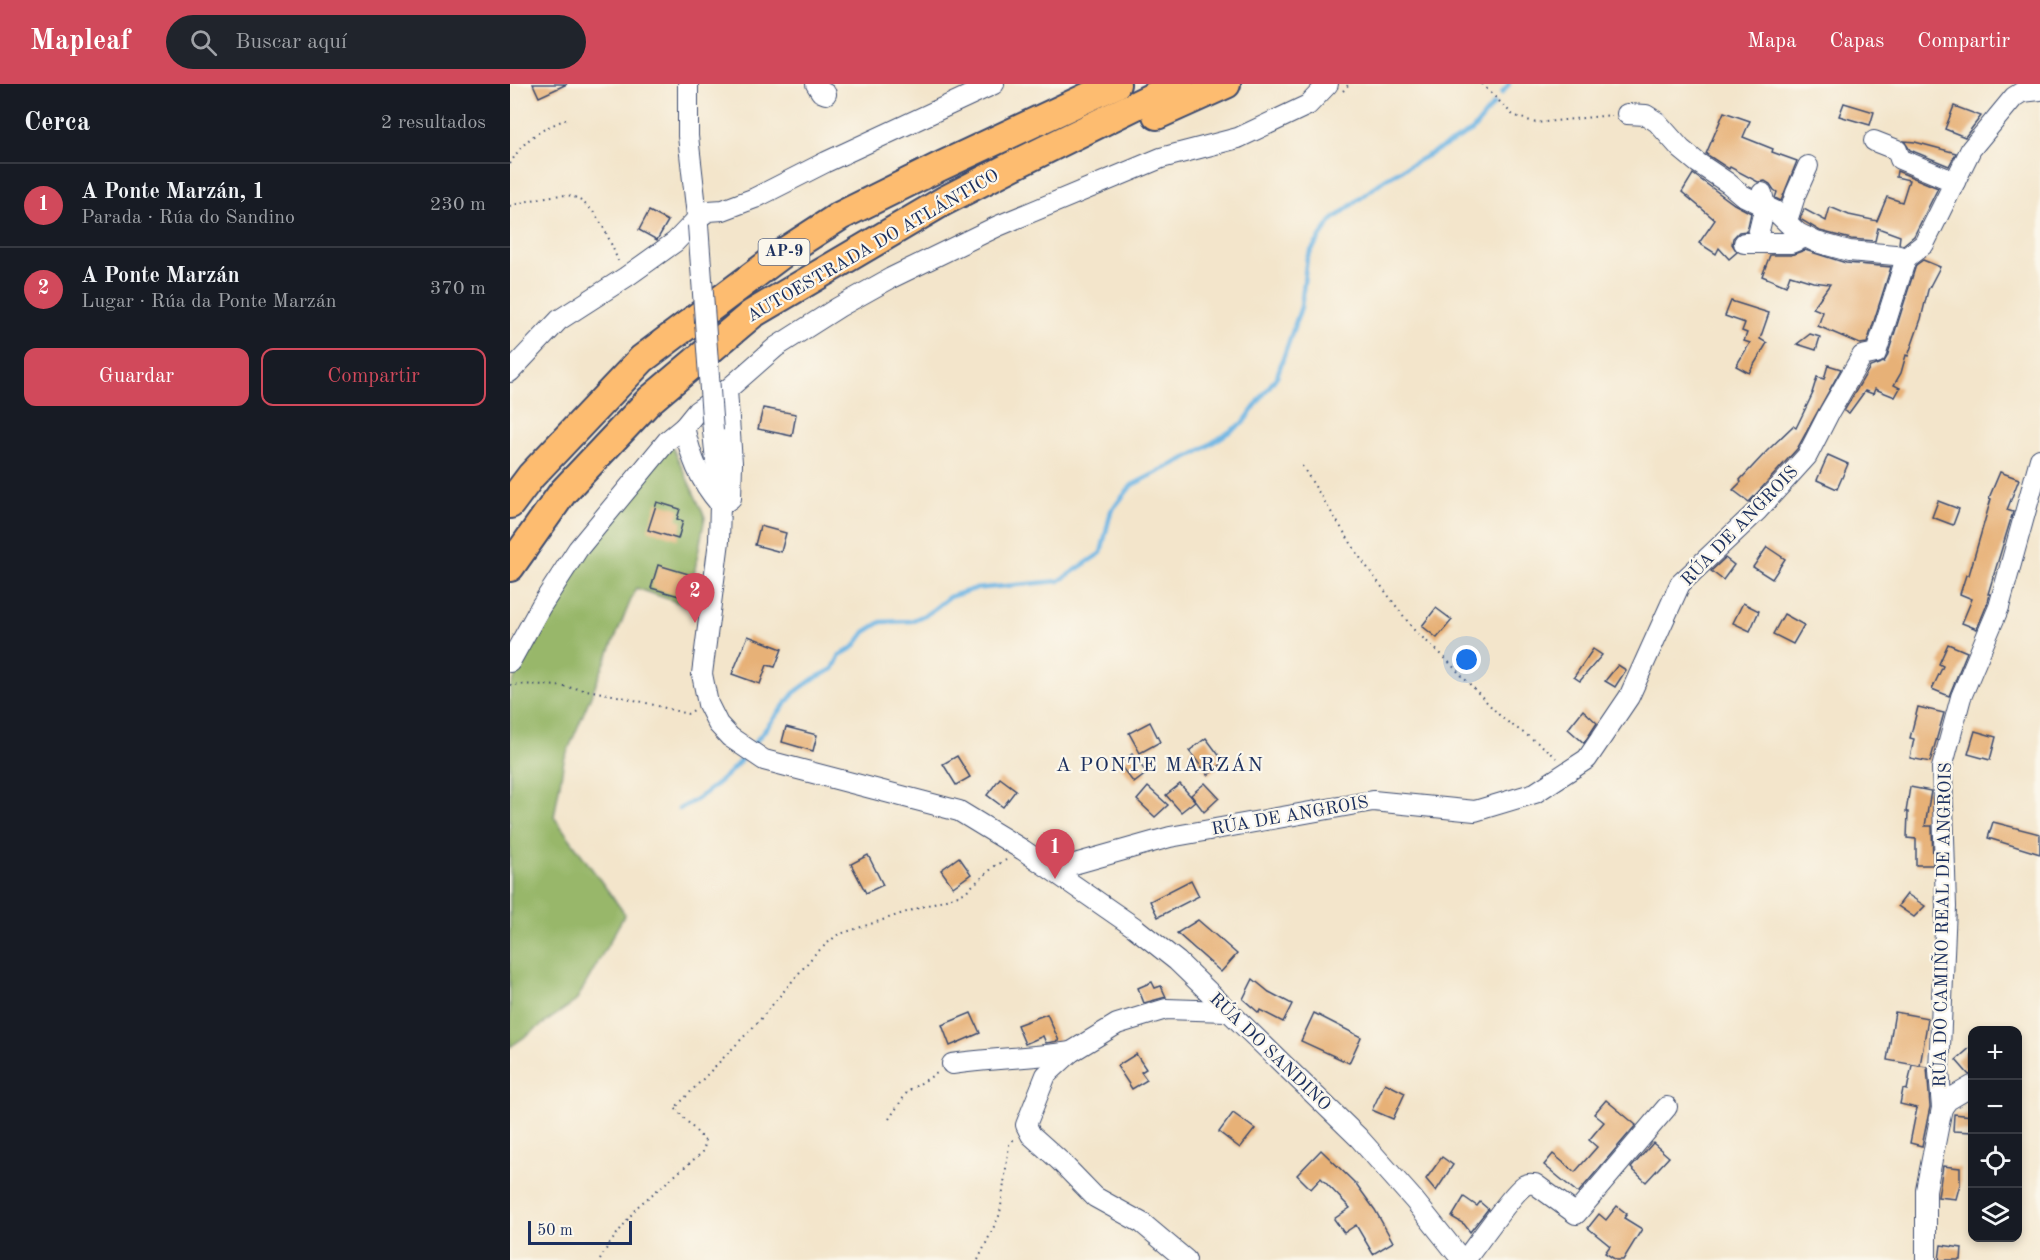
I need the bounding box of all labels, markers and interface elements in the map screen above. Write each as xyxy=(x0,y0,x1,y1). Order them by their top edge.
search box xyxy=(166,15,586,69)
icon: search xyxy=(187,26,220,59)
text: Mapleaf xyxy=(30,28,130,56)
text: Buscar aquí xyxy=(235,31,347,53)
text: Mapa xyxy=(1747,31,1797,52)
text: Capas xyxy=(1830,31,1884,52)
text: Compartir xyxy=(1917,31,2010,52)
text: Cerca xyxy=(24,110,90,136)
text: 2 resultados xyxy=(381,113,486,133)
street label: AUTOESTRADA DO ATLÁNTICO xyxy=(742,163,1002,326)
text: A Ponte Marzán, 1 xyxy=(81,181,265,203)
text: 1 xyxy=(38,195,49,215)
text: 230 m xyxy=(430,195,486,215)
text: Parada · Rúa do Sandino xyxy=(81,208,295,228)
road number: AP-9 xyxy=(758,239,810,265)
text: A Ponte Marzán xyxy=(81,265,240,287)
text: 2 xyxy=(38,279,49,299)
text: 370 m xyxy=(430,279,486,299)
text: Lugar · Rúa da Ponte Marzán xyxy=(81,292,337,312)
button: Guardar xyxy=(24,348,249,406)
button: Compartir xyxy=(261,348,486,406)
street label: RÚA DE ANGROIS xyxy=(1675,459,1802,589)
pin: 2 xyxy=(676,574,714,623)
your location xyxy=(1452,645,1481,674)
district label: A PONTE MARZÁN xyxy=(1056,753,1264,776)
street label: RÚA DO CAMIÑO REAL DE ANGROIS xyxy=(1926,762,1955,1088)
street label: RÚA DE ANGROIS xyxy=(1209,788,1370,839)
pin: 1 xyxy=(1036,830,1074,879)
street label: RÚA DO SANDINO xyxy=(1206,986,1338,1114)
map controls xyxy=(1968,1026,2022,1242)
button: + xyxy=(1968,1026,2022,1080)
button: − xyxy=(1968,1080,2022,1134)
button: locate xyxy=(1968,1134,2022,1188)
button: layers xyxy=(1968,1188,2022,1242)
scale bar xyxy=(528,1218,632,1246)
text: 50 m xyxy=(537,1223,573,1239)

